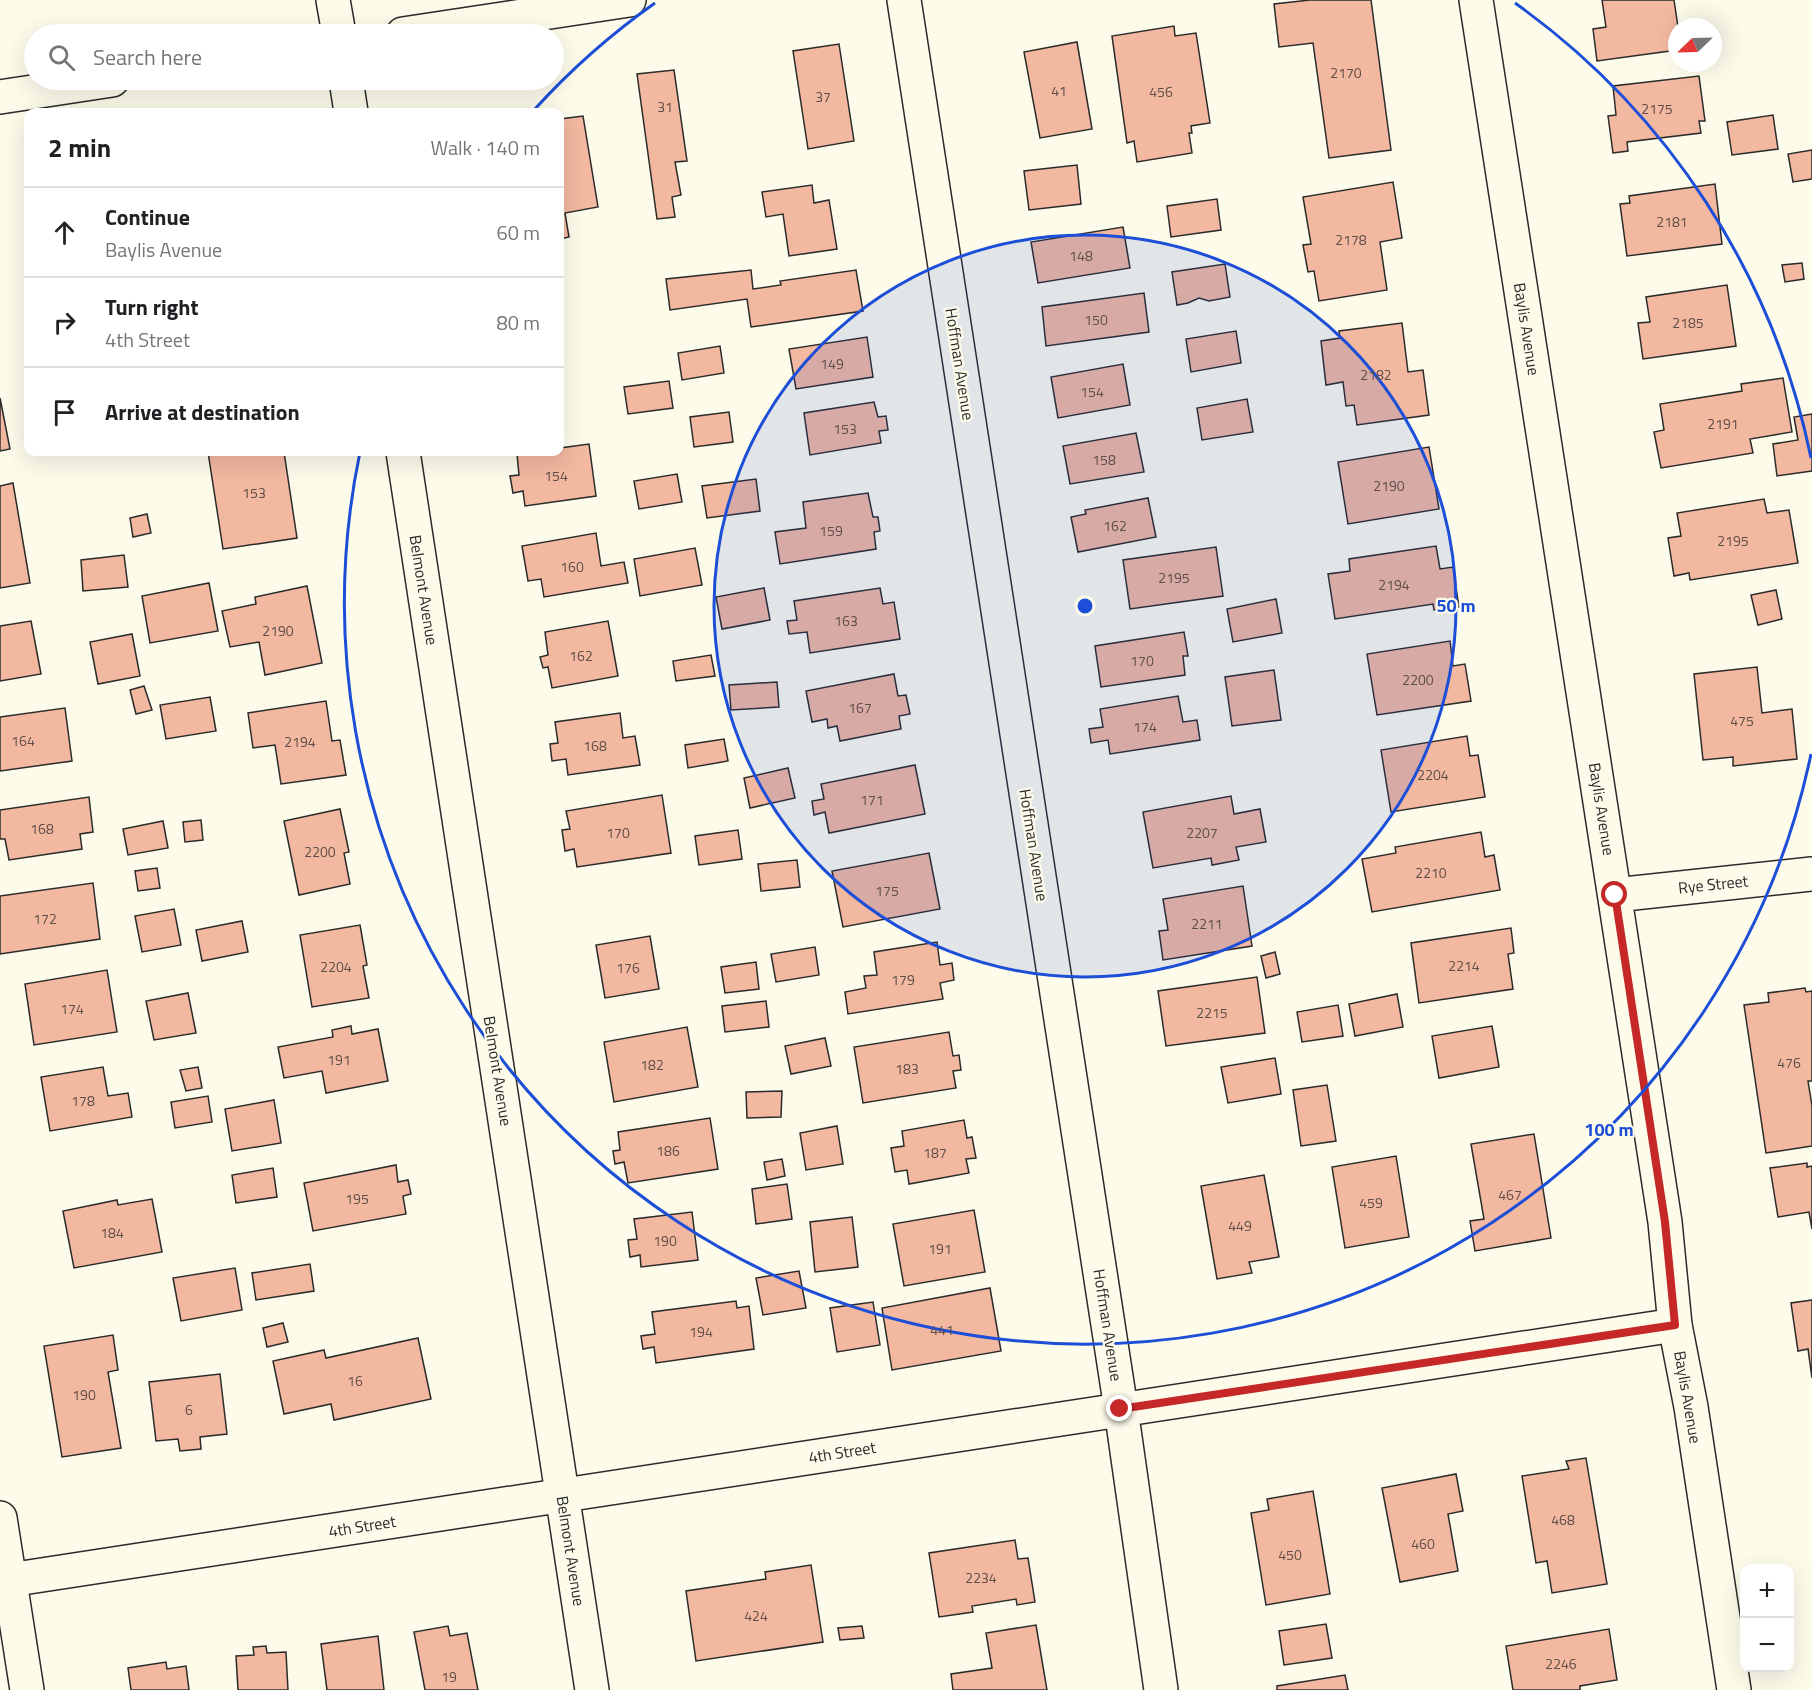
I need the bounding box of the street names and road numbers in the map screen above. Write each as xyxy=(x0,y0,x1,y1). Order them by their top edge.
street label: Baylis Avenue xyxy=(1508,281,1546,377)
street label: Hoffman Avenue xyxy=(939,306,981,422)
street label: Belmont Avenue xyxy=(403,533,445,647)
street label: Baylis Avenue xyxy=(1583,761,1621,857)
street label: Hoffman Avenue xyxy=(1013,787,1055,903)
street label: Rye Street xyxy=(1677,868,1750,900)
street label: Belmont Avenue xyxy=(477,1014,519,1128)
street label: Hoffman Avenue xyxy=(1087,1267,1129,1383)
street label: Baylis Avenue xyxy=(1668,1349,1708,1445)
street label: 4th Street xyxy=(807,1435,878,1469)
street label: Belmont Avenue xyxy=(550,1494,592,1608)
street label: 4th Street xyxy=(327,1509,398,1543)

